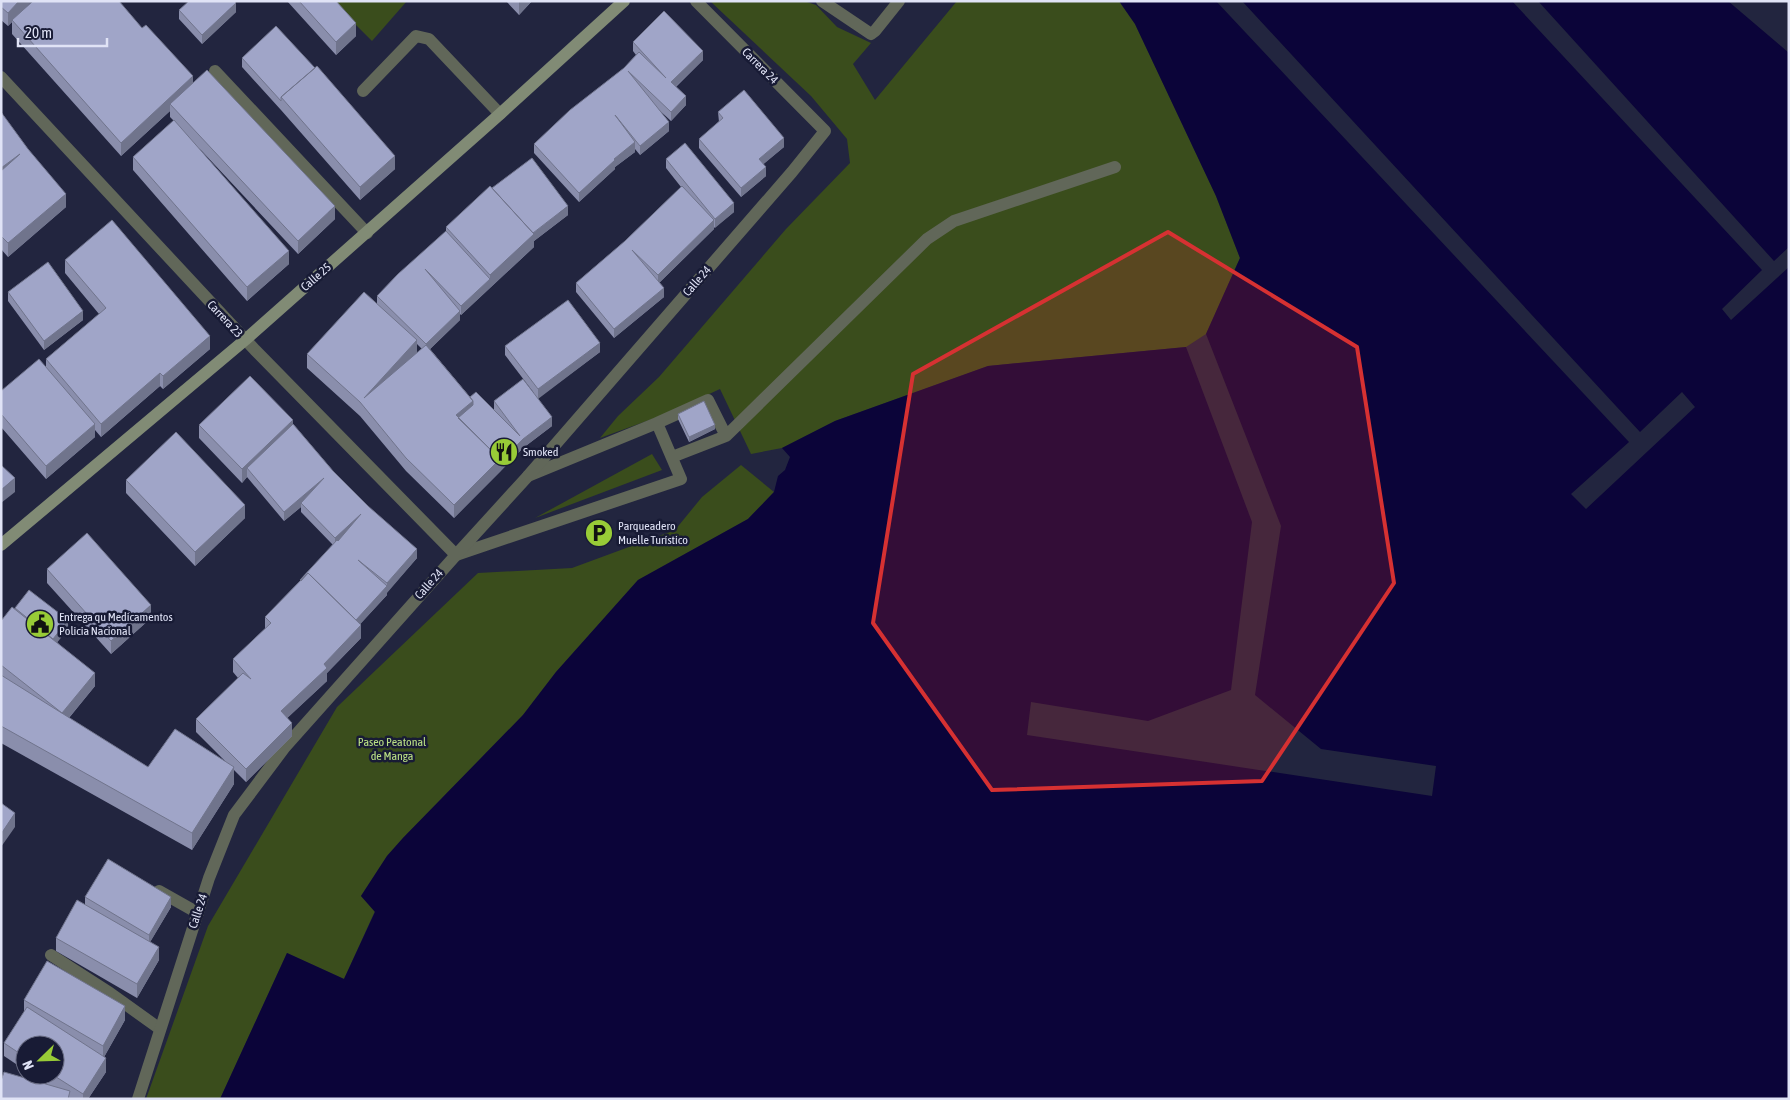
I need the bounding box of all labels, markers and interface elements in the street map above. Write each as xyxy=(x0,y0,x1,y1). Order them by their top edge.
scale bar xyxy=(18,15,106,47)
text: 20 m xyxy=(25,24,52,41)
street label: Carrera 24 xyxy=(739,45,781,87)
street label: Calle 25 xyxy=(298,260,334,294)
street label: Calle 24 xyxy=(680,263,714,299)
street label: Carrera 23 xyxy=(204,298,246,340)
restaurant icon: Smoked xyxy=(489,437,519,467)
place label: Smoked xyxy=(523,445,558,459)
parking icon: Parqueadero Muelle Turístico xyxy=(584,518,614,548)
place label: Parqueadero Muelle Turístico xyxy=(618,519,688,547)
street label: Calle 24 xyxy=(412,566,446,602)
public building icon: Entrega qu Medicamentos Policia Nacional xyxy=(25,609,55,639)
place label: Entrega qu Medicamentos Policia Nacional xyxy=(59,610,173,638)
park label: Paseo Peatonal de Manga xyxy=(358,735,427,763)
street label: Calle 24 xyxy=(186,892,210,930)
north arrow xyxy=(15,1035,65,1085)
text: N xyxy=(19,1058,37,1072)

